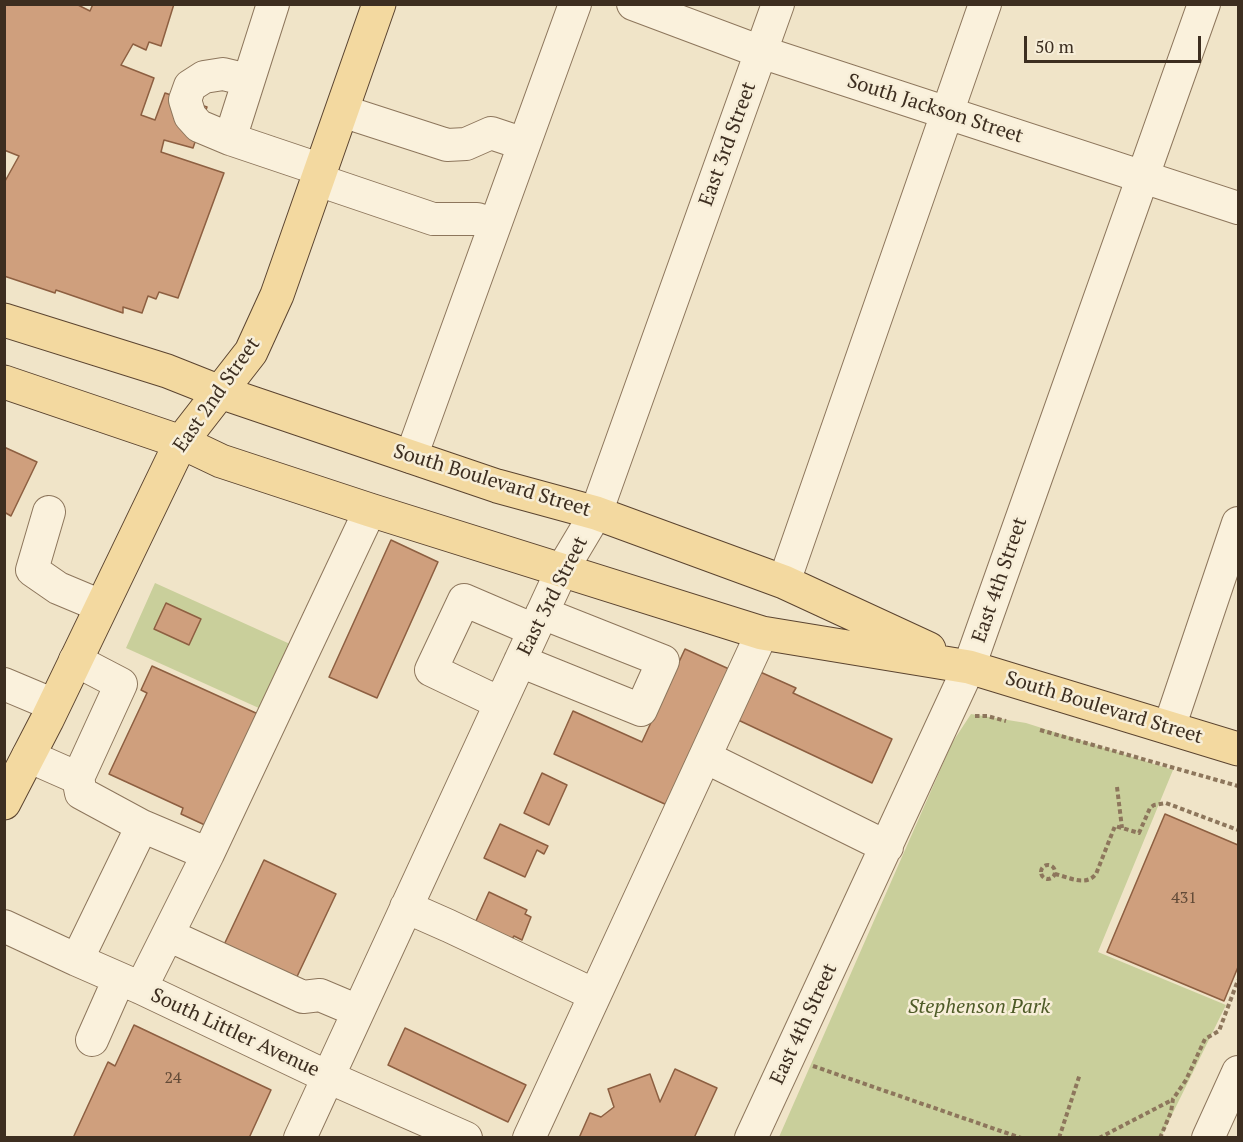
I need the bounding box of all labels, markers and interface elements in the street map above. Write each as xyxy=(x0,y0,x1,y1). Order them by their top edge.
scale bar xyxy=(1027,24,1204,62)
text: 50 m xyxy=(1035,34,1074,58)
street label: South Jackson Street xyxy=(844,69,1026,149)
street label: East 3rd Street xyxy=(694,79,762,209)
street label: East 2nd Street xyxy=(169,333,265,457)
street label: South Boulevard Street xyxy=(390,440,594,522)
street label: East 4th Street xyxy=(967,514,1033,646)
street label: East 3rd Street xyxy=(513,532,593,660)
street label: South Boulevard Street xyxy=(1002,667,1206,749)
house number: 431 xyxy=(1171,888,1197,908)
street label: East 4th Street xyxy=(766,960,842,1088)
street label: South Littler Avenue xyxy=(147,983,323,1083)
park label: Stephenson Park xyxy=(908,995,1050,1019)
house number: 24 xyxy=(164,1068,182,1088)

